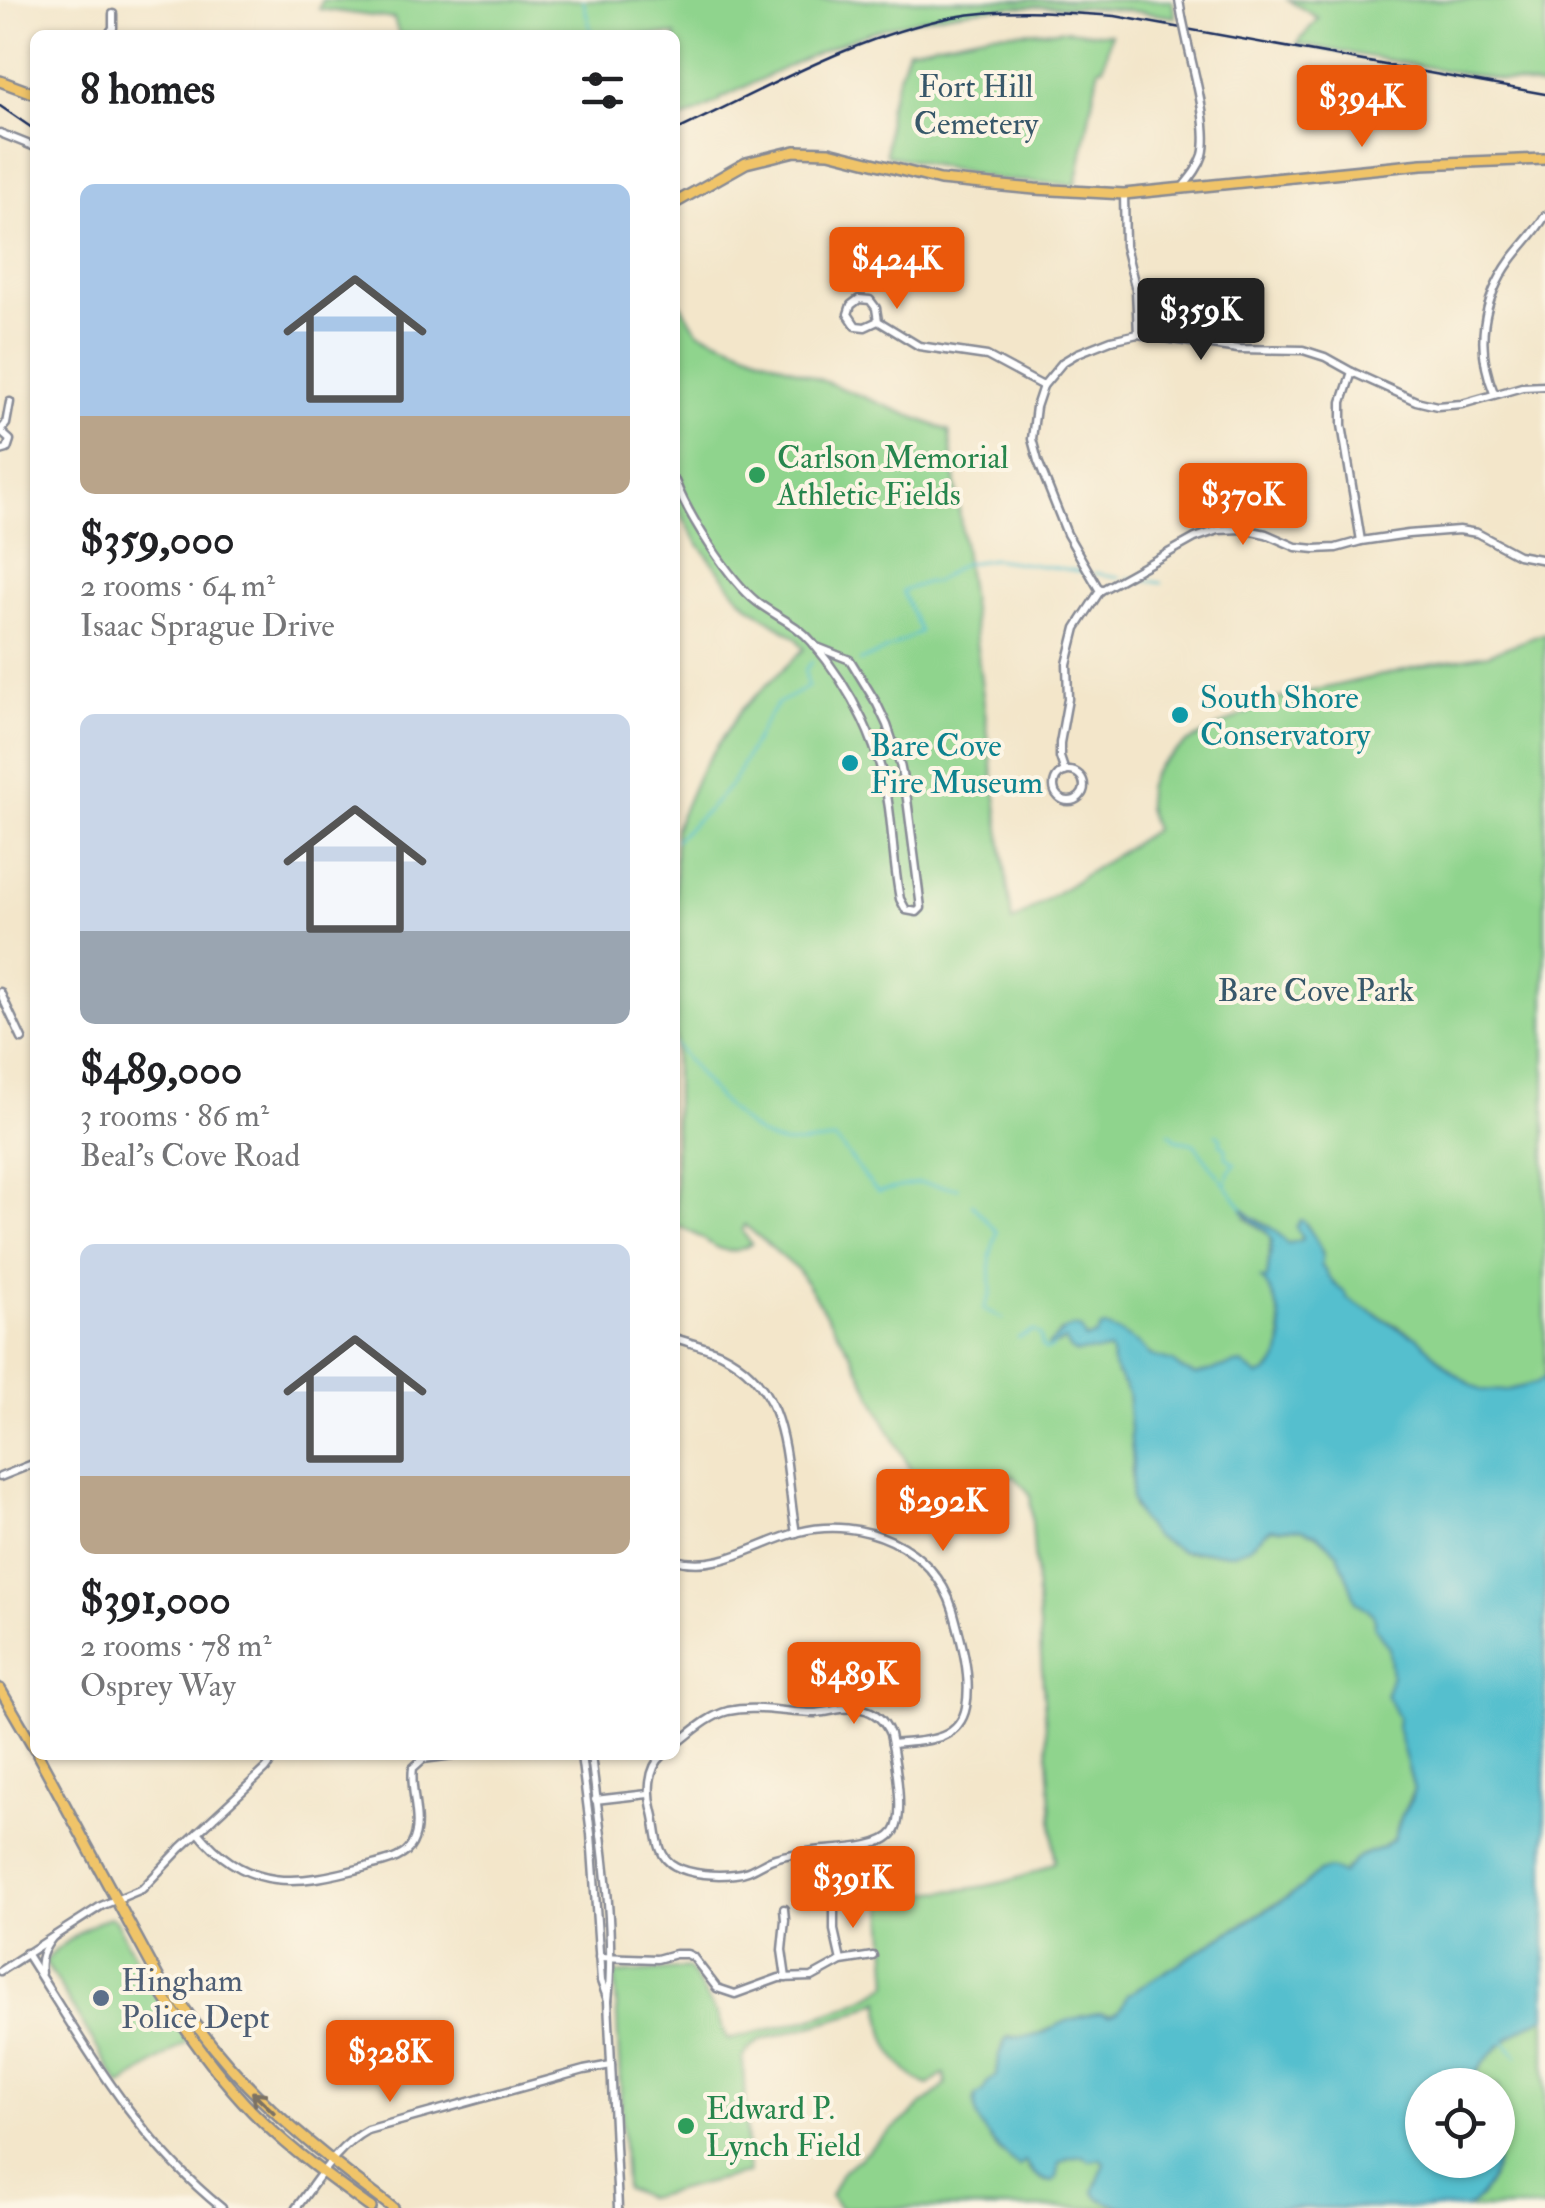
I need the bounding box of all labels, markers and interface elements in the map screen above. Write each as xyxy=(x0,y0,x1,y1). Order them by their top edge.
icon: filters xyxy=(575,63,630,118)
text: 8 homes xyxy=(80,64,215,116)
pin: $394K xyxy=(1292,65,1432,150)
park label: Fort Hill Cemetery xyxy=(914,67,1039,144)
text: $394K xyxy=(1319,77,1405,117)
pin: $424K xyxy=(827,227,967,312)
text: $424K xyxy=(851,239,943,279)
icon: home xyxy=(265,249,445,429)
pin: $359K xyxy=(1131,278,1271,363)
text: $359K xyxy=(1159,290,1243,330)
place label: Carlson Memorial Athletic Fields xyxy=(776,438,1009,515)
pin: $370K xyxy=(1173,463,1313,548)
marker: Carlson Memorial Athletic Fields xyxy=(746,464,768,486)
text: $370K xyxy=(1201,475,1285,515)
text: $359,000 xyxy=(80,514,234,566)
text: 2 rooms · 64 m² xyxy=(80,566,275,606)
text: Isaac Sprague Drive xyxy=(80,606,335,646)
place label: South Shore Conservatory xyxy=(1200,678,1371,755)
marker: South Shore Conservatory xyxy=(1169,704,1191,726)
place label: Bare Cove Fire Museum xyxy=(870,726,1043,803)
marker: Bare Cove Fire Museum xyxy=(839,752,861,774)
icon: home xyxy=(265,779,445,959)
park label: Bare Cove Park xyxy=(1218,971,1414,1011)
text: $489,000 xyxy=(80,1044,242,1096)
text: 3 rooms · 86 m² xyxy=(80,1096,269,1136)
text: Beal's Cove Road xyxy=(80,1136,300,1176)
icon: home xyxy=(265,1309,445,1489)
pin: $292K xyxy=(873,1469,1013,1554)
text: $292K xyxy=(898,1481,988,1521)
text: $391,000 xyxy=(80,1574,231,1626)
text: 2 rooms · 78 m² xyxy=(80,1626,271,1666)
pin: $489K xyxy=(784,1642,924,1727)
text: $489K xyxy=(809,1654,899,1694)
text: Osprey Way xyxy=(80,1666,236,1706)
pin: $391K xyxy=(783,1846,923,1931)
text: $391K xyxy=(813,1858,893,1898)
place label: Hingham Police Dept xyxy=(121,1961,270,2038)
marker: Hingham Police Dept xyxy=(90,1987,112,2009)
pin: $328K xyxy=(320,2020,460,2105)
text: $328K xyxy=(348,2032,432,2072)
map controls xyxy=(1405,2068,1515,2178)
button: locate xyxy=(1405,2068,1515,2178)
place label: Edward P. Lynch Field xyxy=(706,2089,862,2166)
one-way arrow xyxy=(252,2090,276,2114)
marker: Edward P. Lynch Field xyxy=(675,2115,697,2137)

